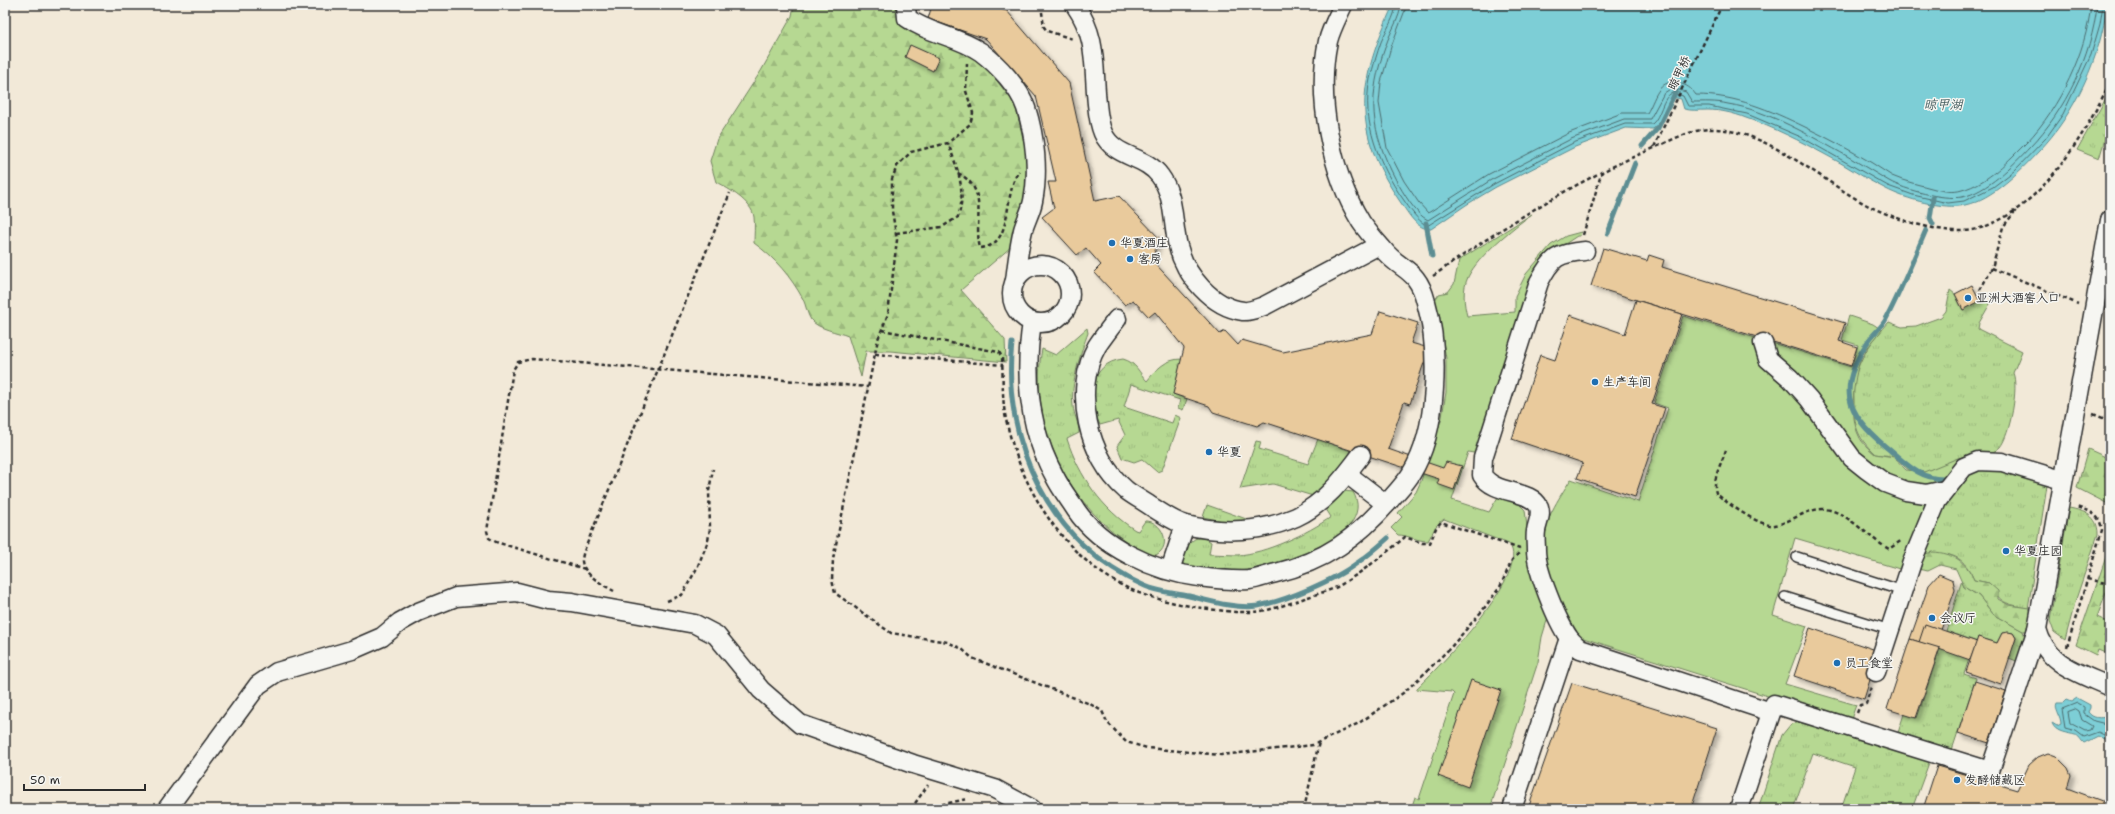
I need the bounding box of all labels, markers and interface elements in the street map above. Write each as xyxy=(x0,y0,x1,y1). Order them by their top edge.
street label: 晾甲桥 xyxy=(1664,52,1695,93)
water label: 晾甲湖 xyxy=(1923,96,1964,113)
place label: 华夏酒庄 xyxy=(1120,235,1168,251)
marker: 华夏酒庄 xyxy=(1107,238,1117,248)
place label: 客房 xyxy=(1138,251,1162,267)
marker: 客房 xyxy=(1125,254,1135,264)
place label: 亚洲大酒窖入口 xyxy=(1976,290,2060,306)
marker: 亚洲大酒窖入口 xyxy=(1963,293,1973,303)
place label: 生产车间 xyxy=(1603,374,1651,390)
marker: 生产车间 xyxy=(1590,377,1600,387)
place label: 华夏 xyxy=(1217,444,1241,460)
marker: 华夏 xyxy=(1204,447,1214,457)
place label: 华夏庄园 xyxy=(2014,543,2062,559)
marker: 华夏庄园 xyxy=(2001,546,2011,556)
place label: 会议厅 xyxy=(1940,610,1976,626)
marker: 会议厅 xyxy=(1927,613,1937,623)
place label: 员工食堂 xyxy=(1845,655,1893,671)
marker: 员工食堂 xyxy=(1832,658,1842,668)
scale bar xyxy=(24,766,145,792)
text: 50 m xyxy=(30,772,60,788)
place label: 发酵储藏区 xyxy=(1965,772,2025,788)
marker: 发酵储藏区 xyxy=(1952,775,1962,785)

